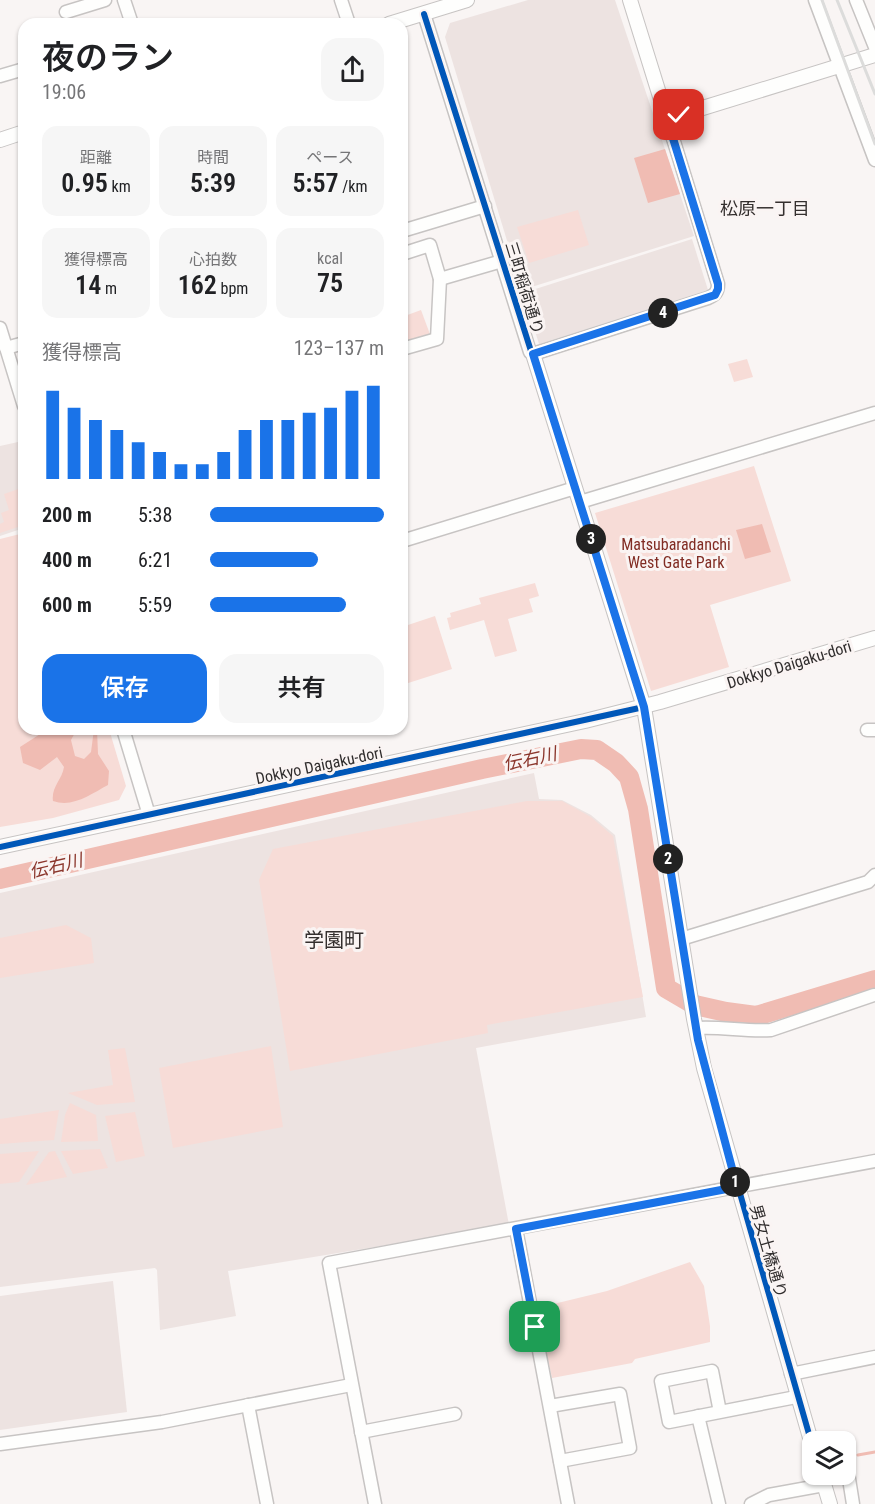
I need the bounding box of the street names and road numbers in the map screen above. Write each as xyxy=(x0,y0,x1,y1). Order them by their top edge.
street label: 三町稲荷通り xyxy=(501,239,548,337)
street label: Dokkyo Daigaku-dori xyxy=(725,636,854,692)
street label: Dokkyo Daigaku-dori xyxy=(254,743,384,788)
street label: 男女土橋通り xyxy=(746,1202,791,1300)

